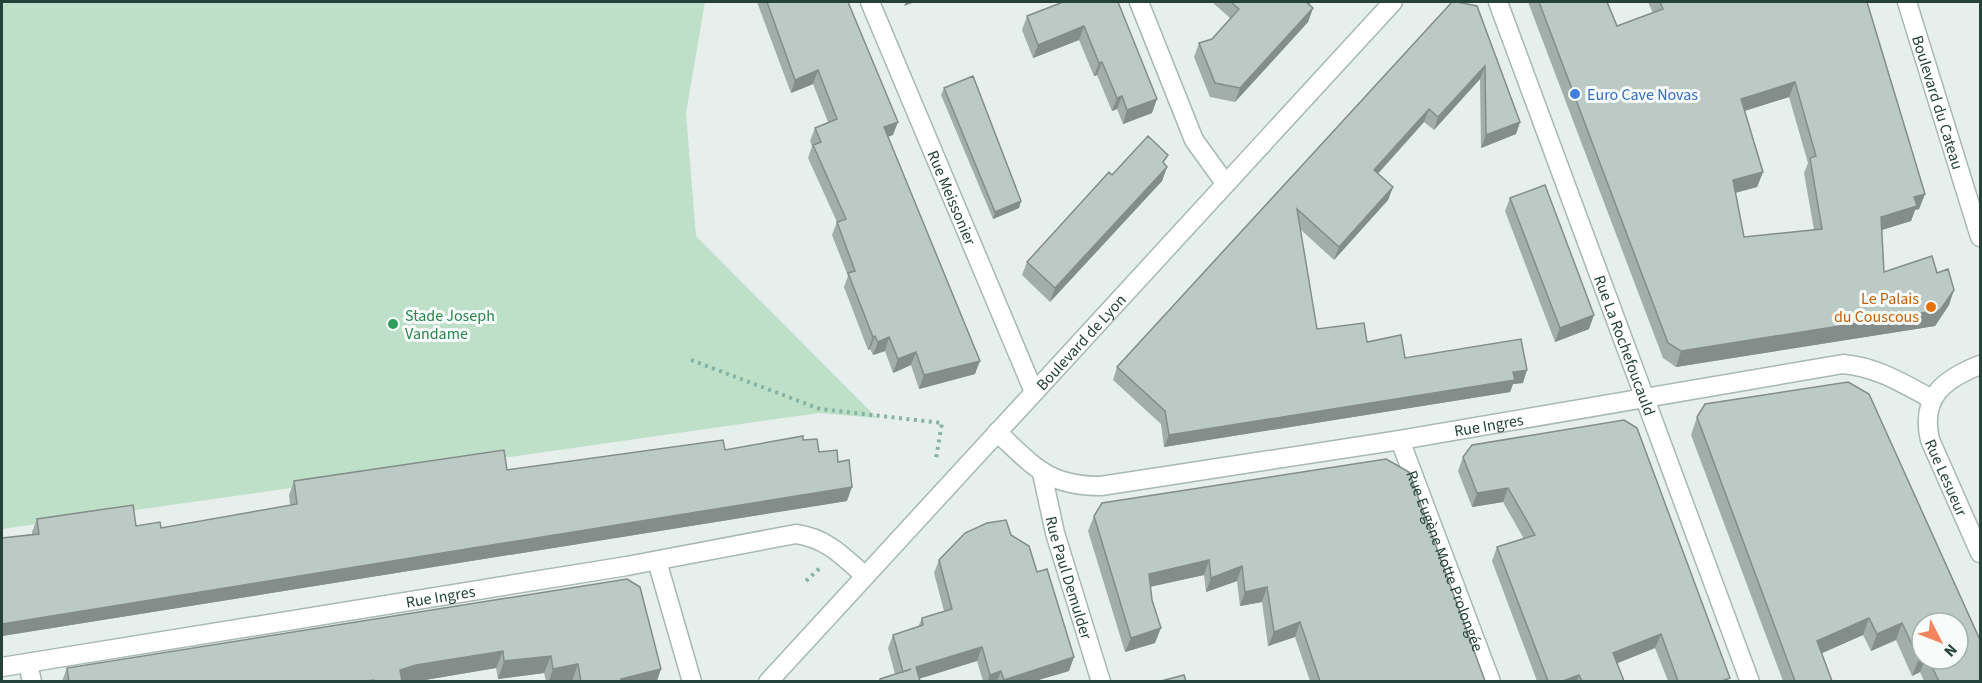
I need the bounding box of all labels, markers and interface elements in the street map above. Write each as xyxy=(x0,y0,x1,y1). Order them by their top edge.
street label: Boulevard du Cateau xyxy=(1906,33,1968,172)
place label: Euro Cave Novas xyxy=(1587,84,1698,106)
marker: Euro Cave Novas xyxy=(1568,87,1582,101)
street label: Rue Meissonier xyxy=(922,147,981,249)
street label: Rue La Rochefoucauld xyxy=(1588,272,1660,419)
place label: Le Palais du Couscous xyxy=(1834,288,1919,328)
street label: Boulevard de Lyon xyxy=(1031,290,1131,396)
marker: Le Palais du Couscous xyxy=(1924,300,1938,314)
place label: Stade Joseph Vandame xyxy=(405,305,495,345)
marker: Stade Joseph Vandame xyxy=(386,317,400,331)
street label: Rue Ingres xyxy=(1452,409,1526,443)
street label: Rue Lesueur xyxy=(1919,436,1972,520)
street label: Rue Eugène Motte Prolongée xyxy=(1400,467,1489,655)
street label: Rue Paul Demulder xyxy=(1040,514,1097,642)
street label: Rue Ingres xyxy=(404,581,477,614)
north arrow xyxy=(1910,611,1970,671)
text: N xyxy=(1939,639,1962,662)

